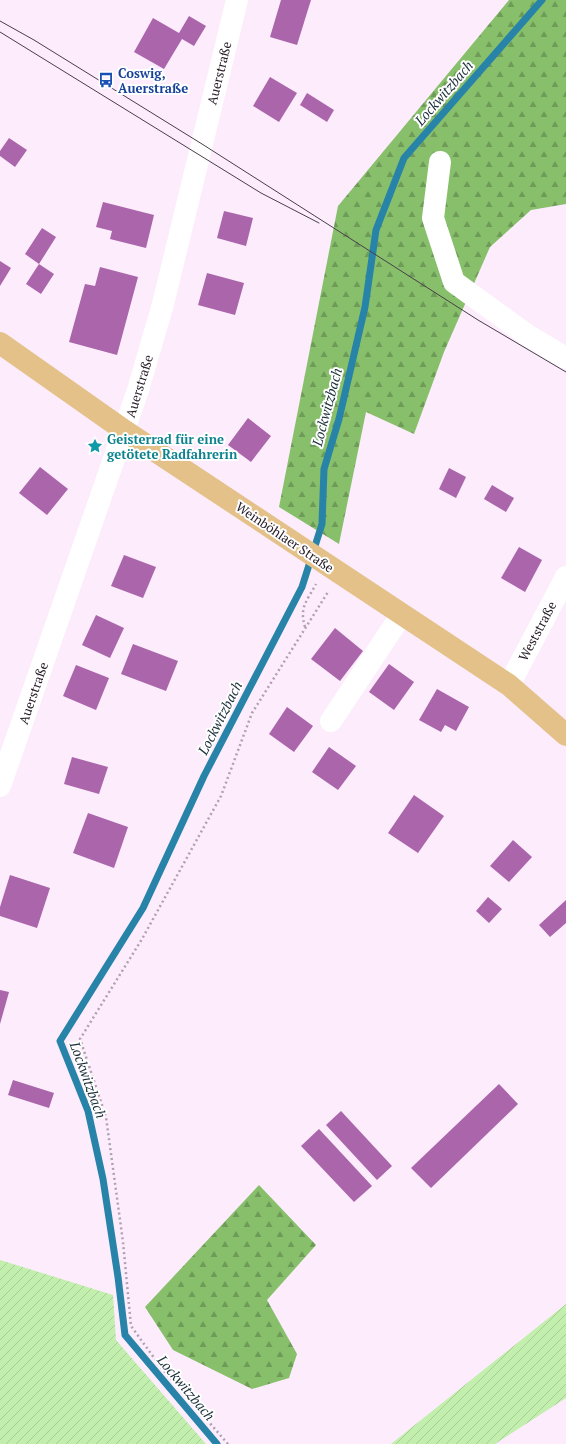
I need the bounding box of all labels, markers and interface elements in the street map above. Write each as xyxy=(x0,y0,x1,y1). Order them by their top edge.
street label: Auerstraße xyxy=(202,39,236,107)
water label: Lockwitzbach xyxy=(409,56,477,130)
place label: Coswig, Auerstraße xyxy=(118,64,188,97)
bus stop icon: Coswig, Auerstraße xyxy=(97,71,115,89)
street label: Auerstraße xyxy=(121,352,157,420)
water label: Lockwitzbach xyxy=(307,366,346,449)
place label: Geisterrad für eine getötete Radfahrerin xyxy=(107,430,238,463)
place icon: Geisterrad für eine getötete Radfahrerin xyxy=(86,437,104,455)
street label: Weinböhlaer Straße xyxy=(232,497,338,577)
street label: Weststraße xyxy=(514,598,560,664)
street label: Auerstraße xyxy=(14,659,52,727)
water label: Lockwitzbach xyxy=(192,678,246,759)
water label: Lockwitzbach xyxy=(65,1038,111,1121)
water label: Lockwitzbach xyxy=(153,1350,219,1424)

